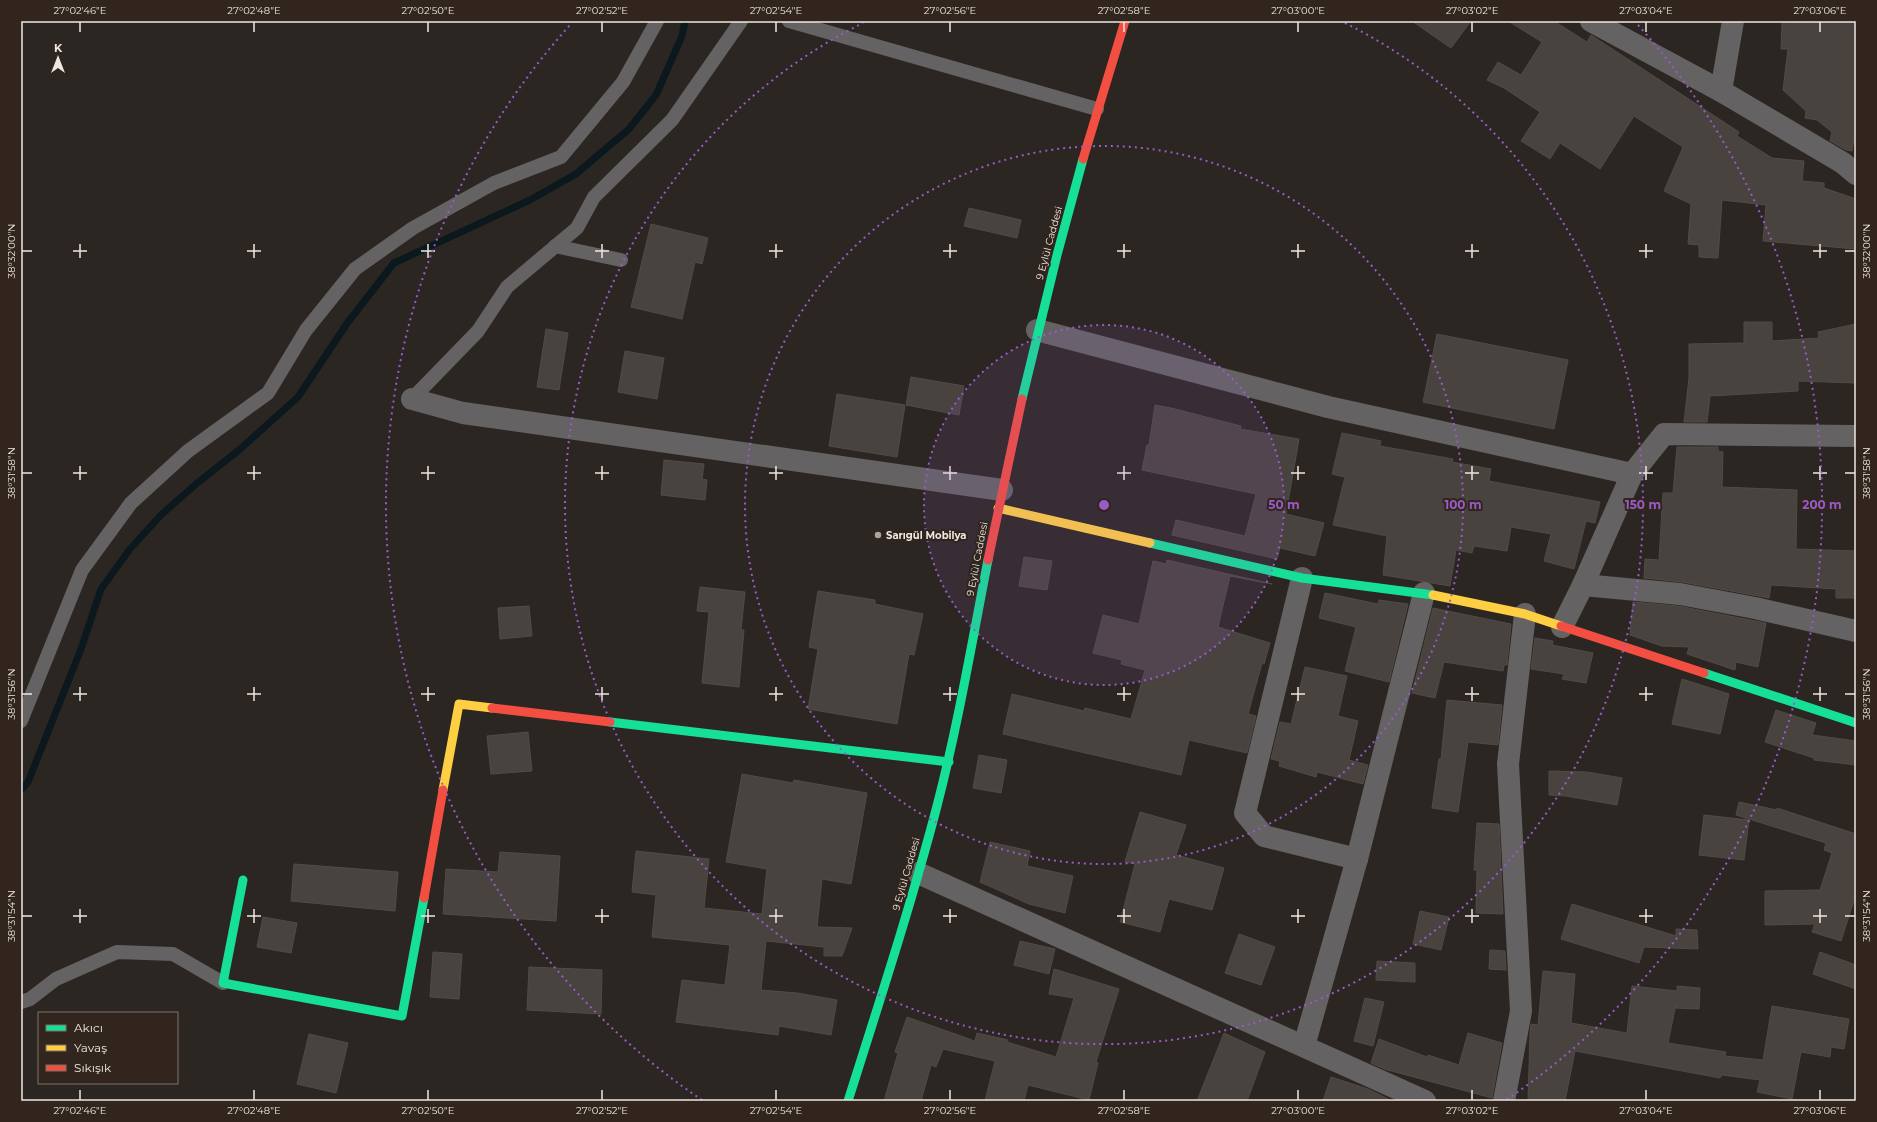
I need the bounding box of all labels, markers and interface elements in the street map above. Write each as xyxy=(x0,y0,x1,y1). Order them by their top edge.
text: 27°02'46"E xyxy=(54,4,107,17)
text: 27°02'48"E xyxy=(227,4,281,17)
text: 27°02'50"E xyxy=(402,4,455,17)
text: 27°02'52"E xyxy=(576,4,628,17)
text: 27°02'54"E xyxy=(750,4,803,17)
text: 27°02'56"E xyxy=(924,4,976,17)
text: 27°02'58"E xyxy=(1098,4,1151,17)
text: 27°03'00"E xyxy=(1271,4,1325,17)
text: 27°03'02"E xyxy=(1446,4,1499,17)
text: 27°03'04"E xyxy=(1619,4,1673,17)
text: 27°03'06"E xyxy=(1793,4,1847,17)
north arrow xyxy=(38,38,78,78)
text: K xyxy=(54,41,63,55)
street label: 9 Eylül Caddesi xyxy=(1033,205,1065,281)
text: 38°32'00"N xyxy=(5,224,18,278)
text: 38°32'00"N xyxy=(1860,224,1873,278)
text: 38°31'58"N xyxy=(5,447,18,499)
text: 38°31'58"N xyxy=(1860,447,1873,499)
text: 50 m xyxy=(1268,497,1300,512)
text: 100 m xyxy=(1445,497,1481,512)
text: 150 m xyxy=(1625,497,1661,512)
text: 200 m xyxy=(1802,497,1842,512)
centre of rings xyxy=(1097,498,1111,512)
street label: 9 Eylül Caddesi xyxy=(963,521,991,597)
place label: Sarıgül Mobilya xyxy=(886,529,967,542)
marker: Sarıgül Mobilya xyxy=(873,530,883,540)
text: 38°31'56"N xyxy=(5,668,18,720)
text: 38°31'56"N xyxy=(1860,668,1873,720)
street label: 9 Eylül Caddesi xyxy=(889,836,923,912)
text: 38°31'54"N xyxy=(5,890,18,942)
text: 38°31'54"N xyxy=(1860,890,1873,942)
legend xyxy=(38,1012,178,1084)
text: Akıcı xyxy=(74,1020,103,1035)
text: Yavaş xyxy=(74,1040,107,1055)
text: Sıkışık xyxy=(74,1060,112,1075)
text: 27°02'46"E xyxy=(54,1104,107,1117)
text: 27°02'48"E xyxy=(227,1104,281,1117)
text: 27°02'50"E xyxy=(402,1104,455,1117)
text: 27°02'52"E xyxy=(576,1104,628,1117)
text: 27°02'54"E xyxy=(750,1104,803,1117)
text: 27°02'56"E xyxy=(924,1104,976,1117)
text: 27°02'58"E xyxy=(1098,1104,1151,1117)
text: 27°03'00"E xyxy=(1271,1104,1325,1117)
text: 27°03'02"E xyxy=(1446,1104,1499,1117)
text: 27°03'04"E xyxy=(1619,1104,1673,1117)
text: 27°03'06"E xyxy=(1793,1104,1847,1117)

